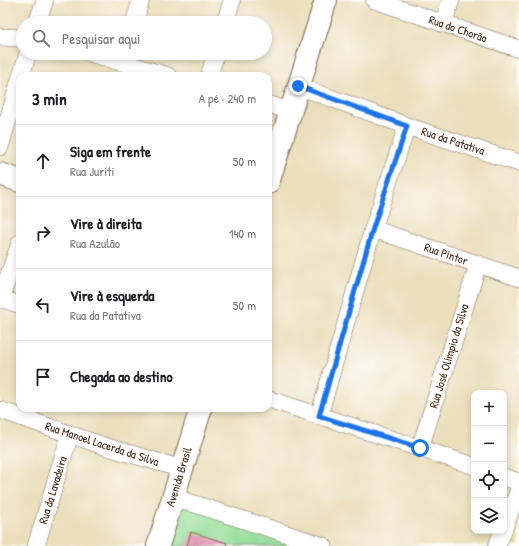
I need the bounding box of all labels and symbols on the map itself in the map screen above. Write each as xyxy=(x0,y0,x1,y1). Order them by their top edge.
street label: Rua do Chorão xyxy=(427,11,490,46)
route end xyxy=(289,77,307,95)
street label: Rua da Patativa xyxy=(419,122,487,159)
street label: Rua Pintor xyxy=(422,238,471,269)
street label: Rua José Olímpio da Silva xyxy=(425,301,473,410)
street label: Rua Manoel Lacerda da Silva xyxy=(43,417,162,470)
route start xyxy=(411,439,429,457)
street label: Avenida Brasil xyxy=(161,444,196,509)
street label: Rua da Lavadeira xyxy=(34,454,71,526)

